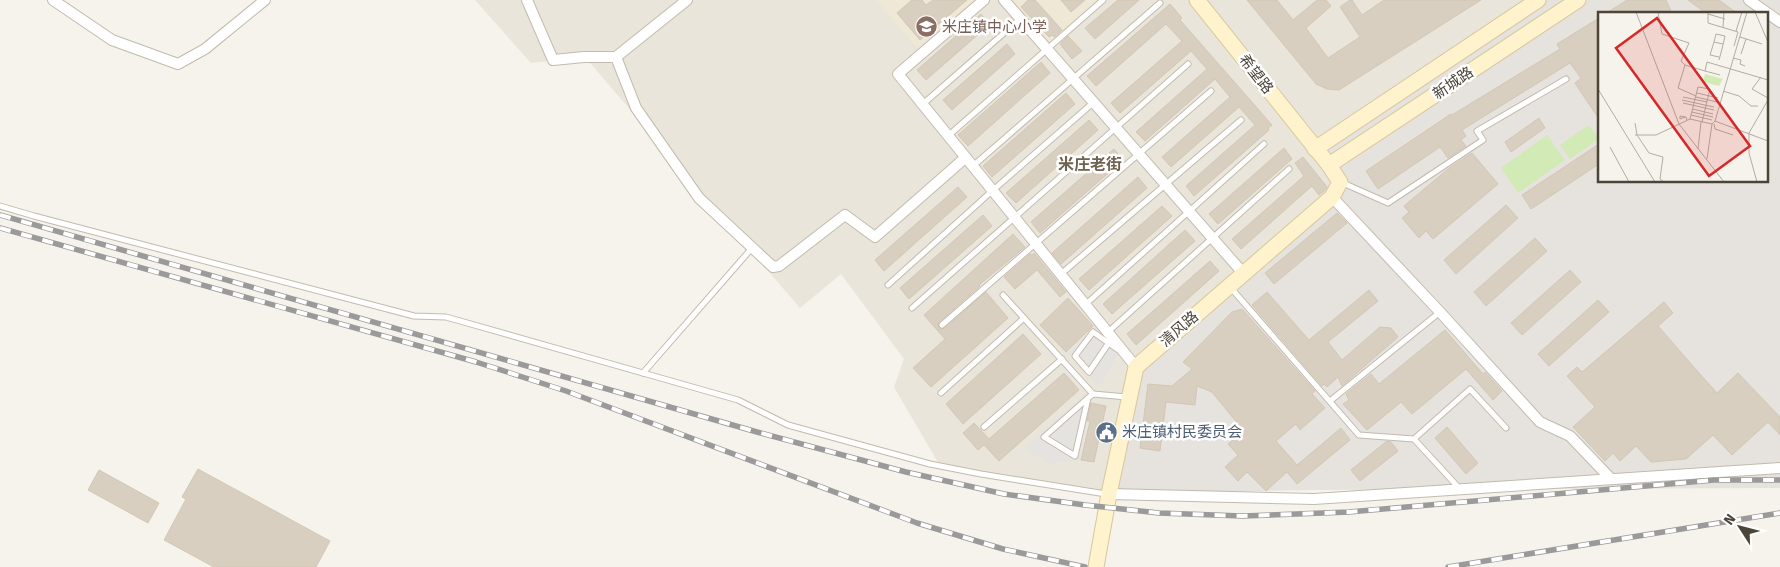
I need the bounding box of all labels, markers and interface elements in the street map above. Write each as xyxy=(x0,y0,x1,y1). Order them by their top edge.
inset map xyxy=(1598,12,1768,182)
school or university icon: 米庄镇中心小学 xyxy=(914,15,938,39)
place label: 米庄镇中心小学 xyxy=(942,18,1047,36)
street label: 希望路 xyxy=(1235,51,1277,97)
street label: 新城路 xyxy=(1429,63,1477,103)
district label: 米庄老街 xyxy=(1058,155,1122,174)
street label: 清风路 xyxy=(1156,307,1202,351)
public building icon: 米庄镇村民委员会 xyxy=(1094,420,1118,444)
place label: 米庄镇村民委员会 xyxy=(1122,423,1242,441)
north arrow xyxy=(1715,502,1765,552)
text: N xyxy=(1720,511,1739,528)

